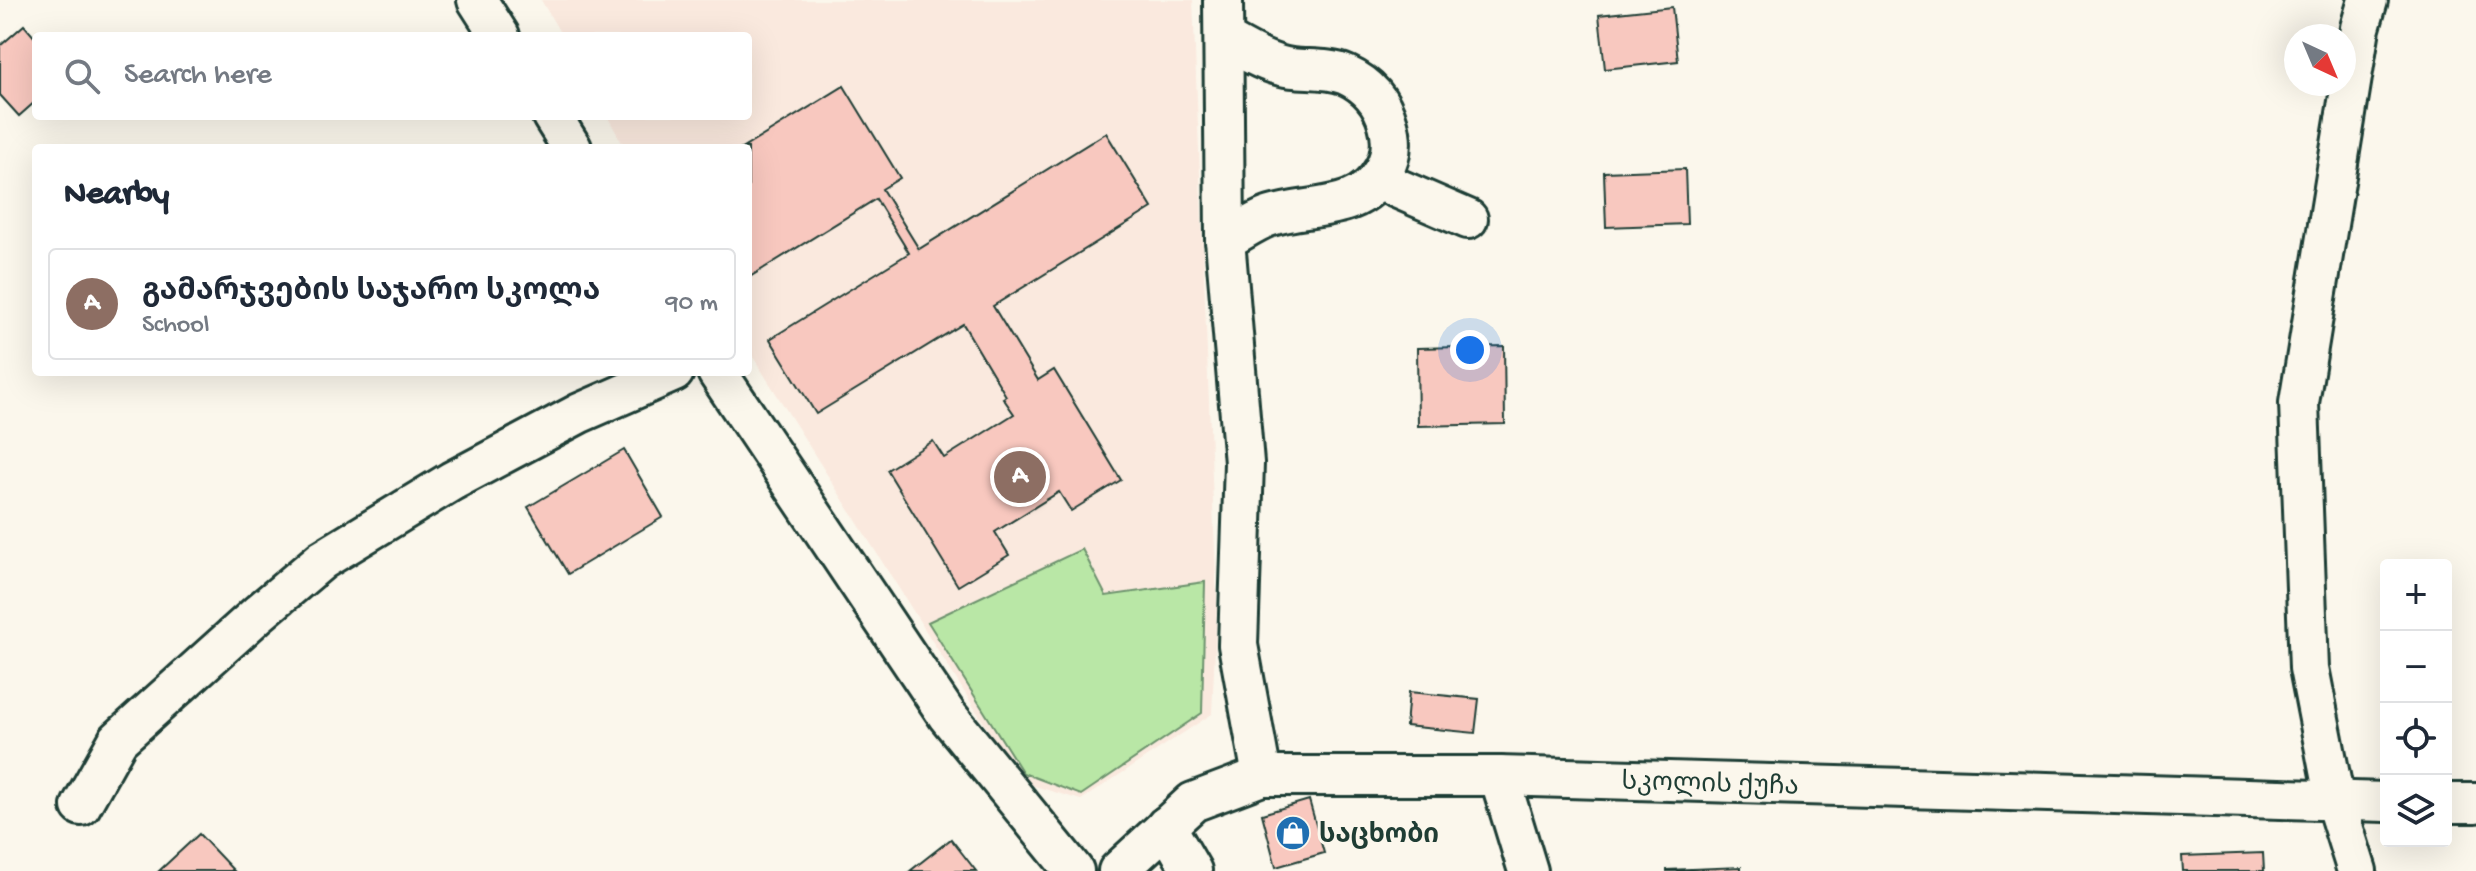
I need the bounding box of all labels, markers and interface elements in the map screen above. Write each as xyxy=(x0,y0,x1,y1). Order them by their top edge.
north arrow xyxy=(2284,24,2356,96)
search box xyxy=(32,32,752,120)
icon: search xyxy=(60,54,104,98)
text: Search here xyxy=(124,59,272,94)
text: Nearby xyxy=(64,176,169,216)
text: გამარჯვების საჯარო სკოლა xyxy=(142,276,600,311)
text: A xyxy=(84,289,100,320)
text: 90 m xyxy=(666,289,718,320)
text: School xyxy=(142,311,210,342)
your location xyxy=(1450,330,1490,370)
pin: A xyxy=(994,447,1046,507)
map controls xyxy=(2380,559,2452,847)
button: + xyxy=(2380,559,2452,631)
button: − xyxy=(2380,631,2452,703)
button: locate xyxy=(2380,703,2452,775)
street label: სკოლის ქუჩა xyxy=(1621,769,1799,805)
button: layers xyxy=(2380,775,2452,847)
shop icon: საცხობი xyxy=(1274,814,1312,852)
place label: საცხობი xyxy=(1319,821,1439,853)

